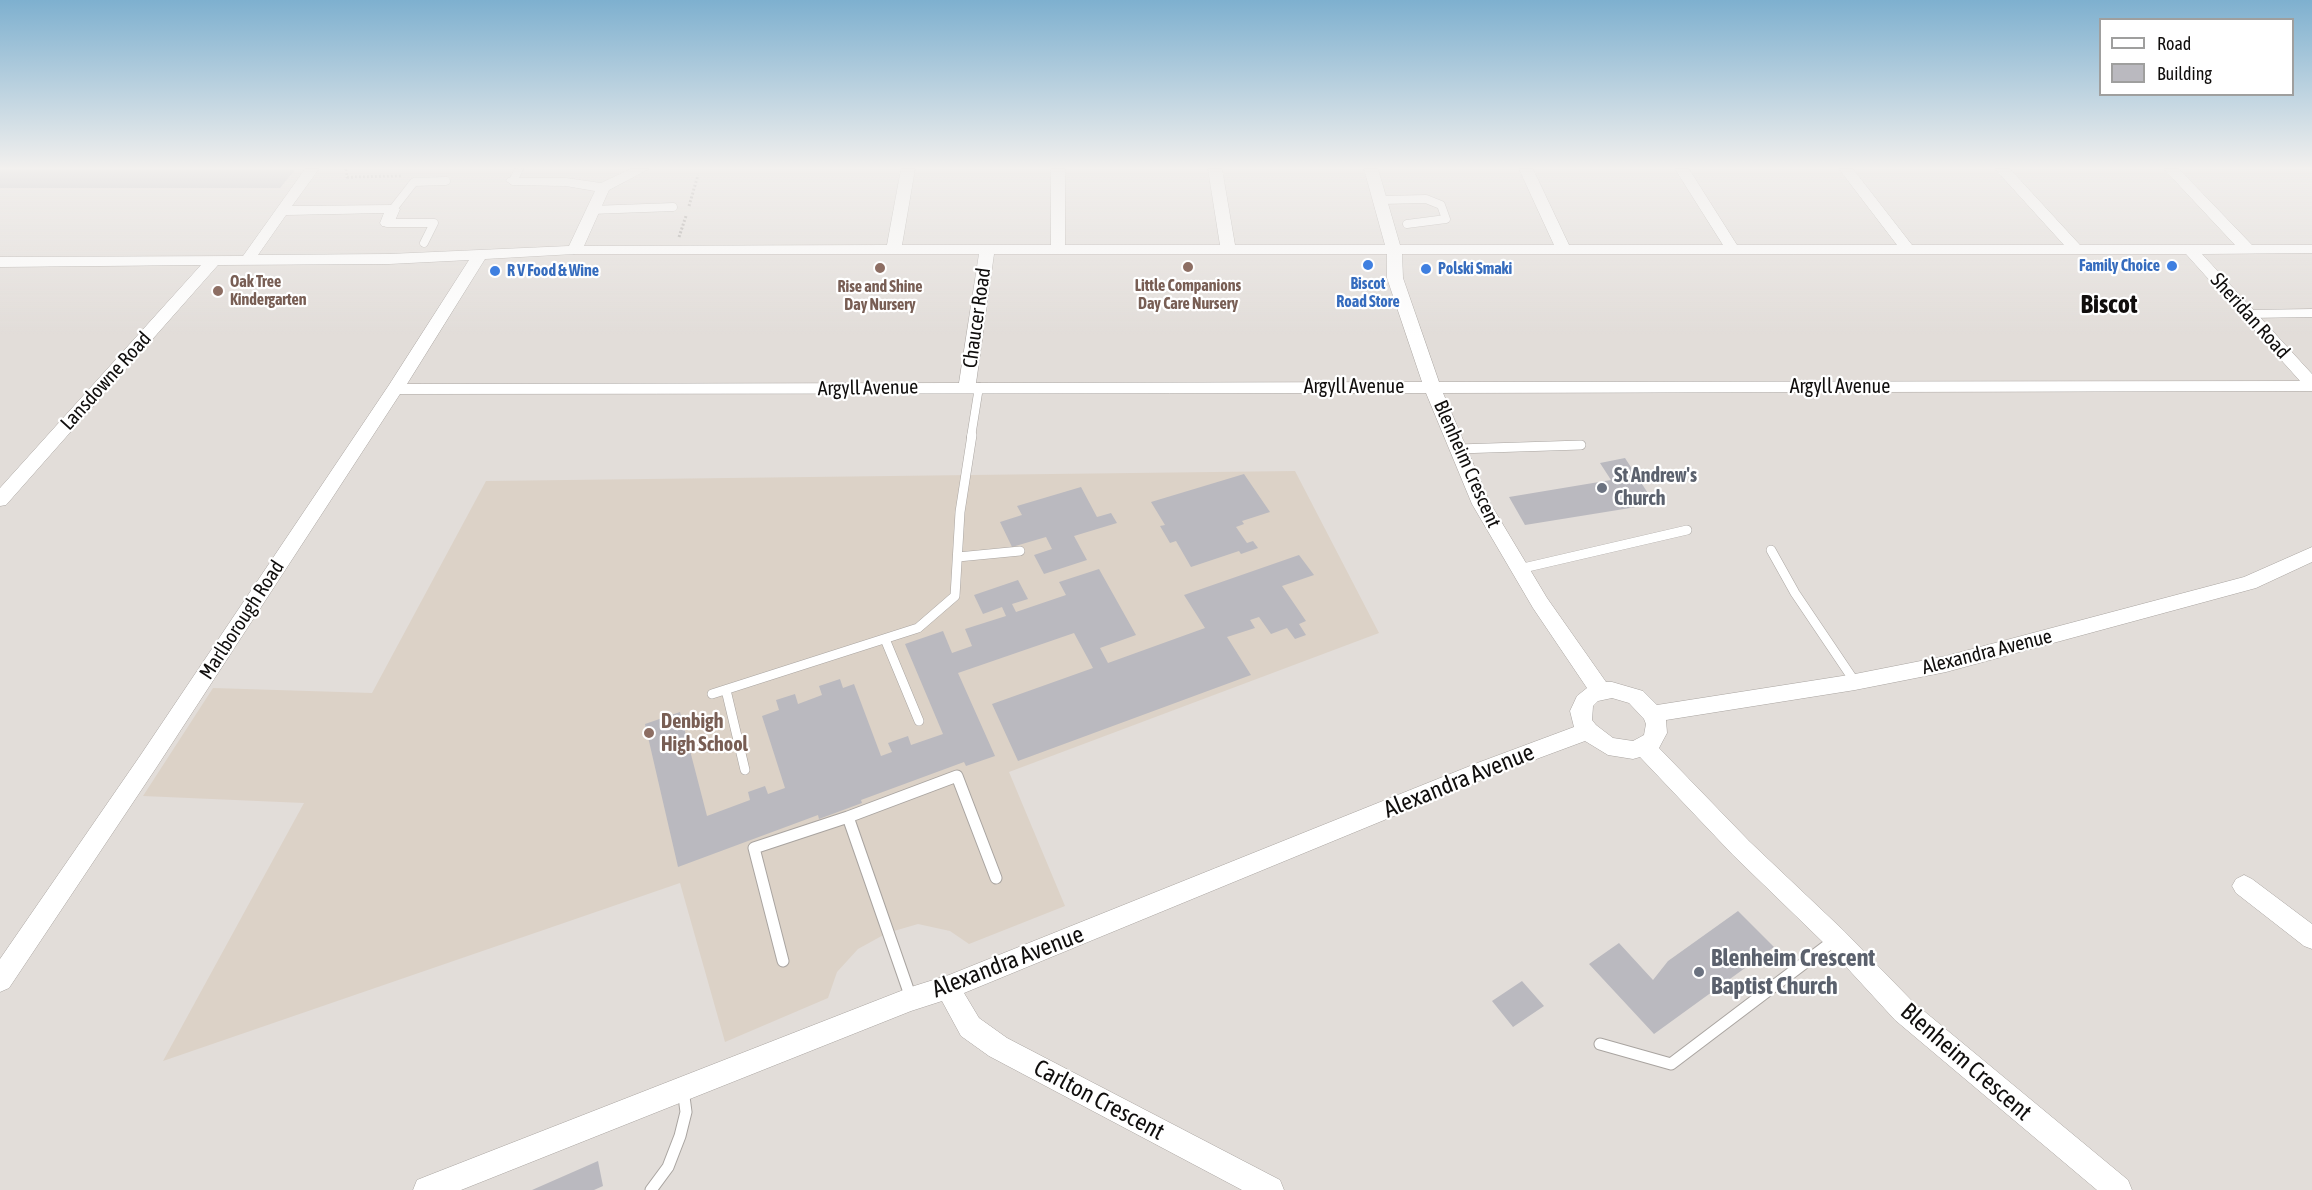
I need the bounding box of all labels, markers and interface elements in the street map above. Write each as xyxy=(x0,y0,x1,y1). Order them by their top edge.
legend xyxy=(2099,18,2294,96)
text: Road xyxy=(2157,33,2191,54)
text: Building xyxy=(2157,63,2212,84)
place label: Family Choice xyxy=(2079,256,2160,276)
marker: Biscot Road Store xyxy=(1361,258,1375,272)
place label: Polski Smaki xyxy=(1438,259,1512,279)
marker: Family Choice xyxy=(2165,259,2179,273)
marker: Little Companions Day Care Nursery xyxy=(1181,260,1195,274)
place label: R V Food & Wine xyxy=(507,261,599,281)
marker: Rise and Shine Day Nursery xyxy=(873,261,887,275)
marker: Polski Smaki xyxy=(1419,262,1433,276)
marker: R V Food & Wine xyxy=(488,264,502,278)
street label: Chaucer Road xyxy=(958,266,996,370)
street label: Sheridan Road xyxy=(2205,268,2295,364)
place label: Oak Tree Kindergarten xyxy=(230,272,306,310)
place label: Biscot Road Store xyxy=(1336,274,1400,312)
place label: Little Companions Day Care Nursery xyxy=(1135,276,1241,314)
place label: Rise and Shine Day Nursery xyxy=(838,277,922,315)
marker: Oak Tree Kindergarten xyxy=(211,284,225,298)
district label: Biscot xyxy=(2081,289,2137,321)
street label: Lansdowne Road xyxy=(56,327,156,435)
street label: Argyll Avenue xyxy=(817,375,919,401)
street label: Argyll Avenue xyxy=(1304,375,1404,399)
street label: Argyll Avenue xyxy=(1790,375,1890,399)
street label: Blenheim Crescent xyxy=(1428,397,1506,531)
place label: St Andrew's Church xyxy=(1614,464,1697,511)
marker: St Andrew's Church xyxy=(1595,481,1609,495)
street label: Marlborough Road xyxy=(195,556,289,684)
street label: Alexandra Avenue xyxy=(1919,624,2055,680)
place label: Denbigh High School xyxy=(661,710,748,757)
marker: Denbigh High School xyxy=(642,726,656,740)
street label: Alexandra Avenue xyxy=(1379,738,1539,824)
street label: Alexandra Avenue xyxy=(928,920,1088,1004)
place label: Blenheim Crescent Baptist Church xyxy=(1711,944,1875,1000)
marker: Blenheim Crescent Baptist Church xyxy=(1692,965,1706,979)
street label: Blenheim Crescent xyxy=(1895,997,2037,1127)
street label: Carlton Crescent xyxy=(1029,1054,1169,1146)

